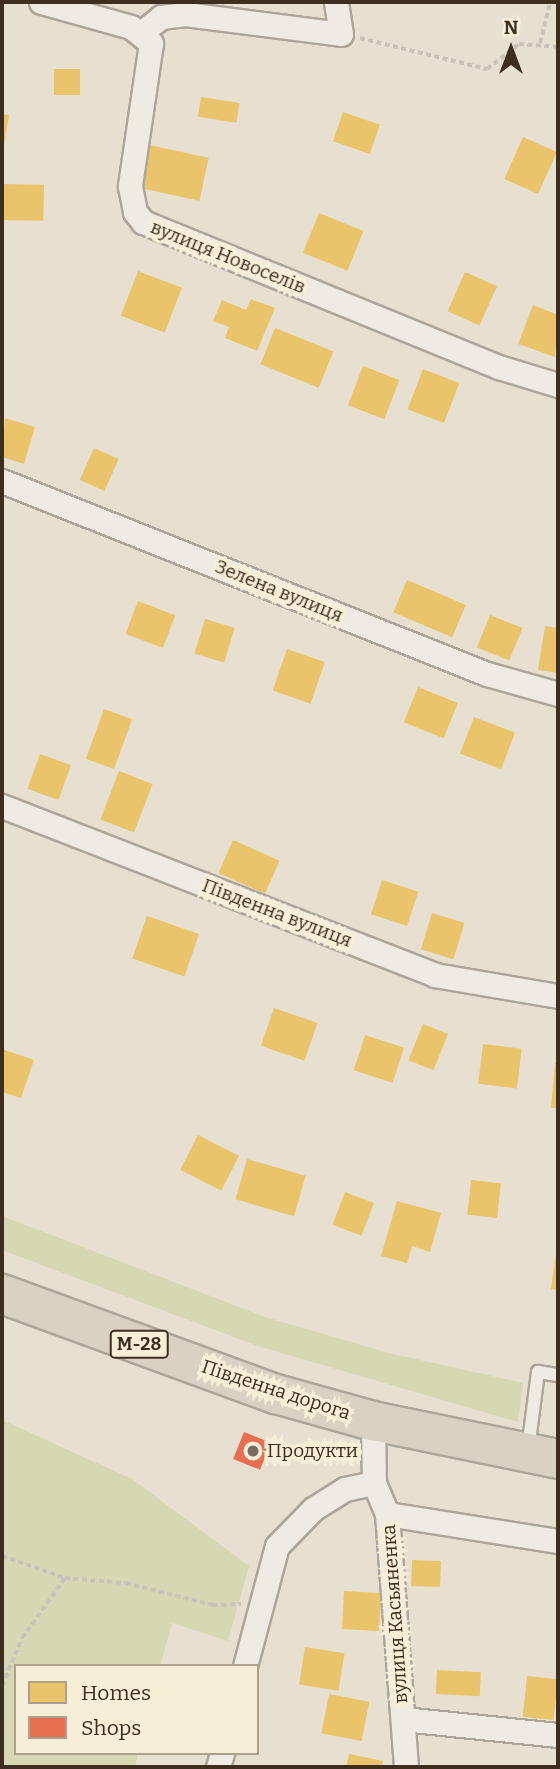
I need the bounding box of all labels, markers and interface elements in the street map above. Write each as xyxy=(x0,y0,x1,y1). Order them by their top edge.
north arrow xyxy=(476,14,546,84)
text: N xyxy=(504,16,518,39)
street label: вулиця Новоселів xyxy=(147,216,309,298)
street label: Зелена вулиця xyxy=(212,555,346,627)
street label: Південна вулиця xyxy=(199,874,355,952)
road number: М-28 xyxy=(109,1330,169,1358)
street label: Південна дорога xyxy=(199,1355,353,1425)
place label: Продукти xyxy=(267,1440,358,1462)
marker: Продукти xyxy=(245,1443,261,1459)
street label: вулиця Касьяненка xyxy=(377,1524,413,1704)
legend xyxy=(14,1664,259,1755)
text: Homes xyxy=(81,1680,151,1706)
text: Shops xyxy=(81,1715,141,1741)

